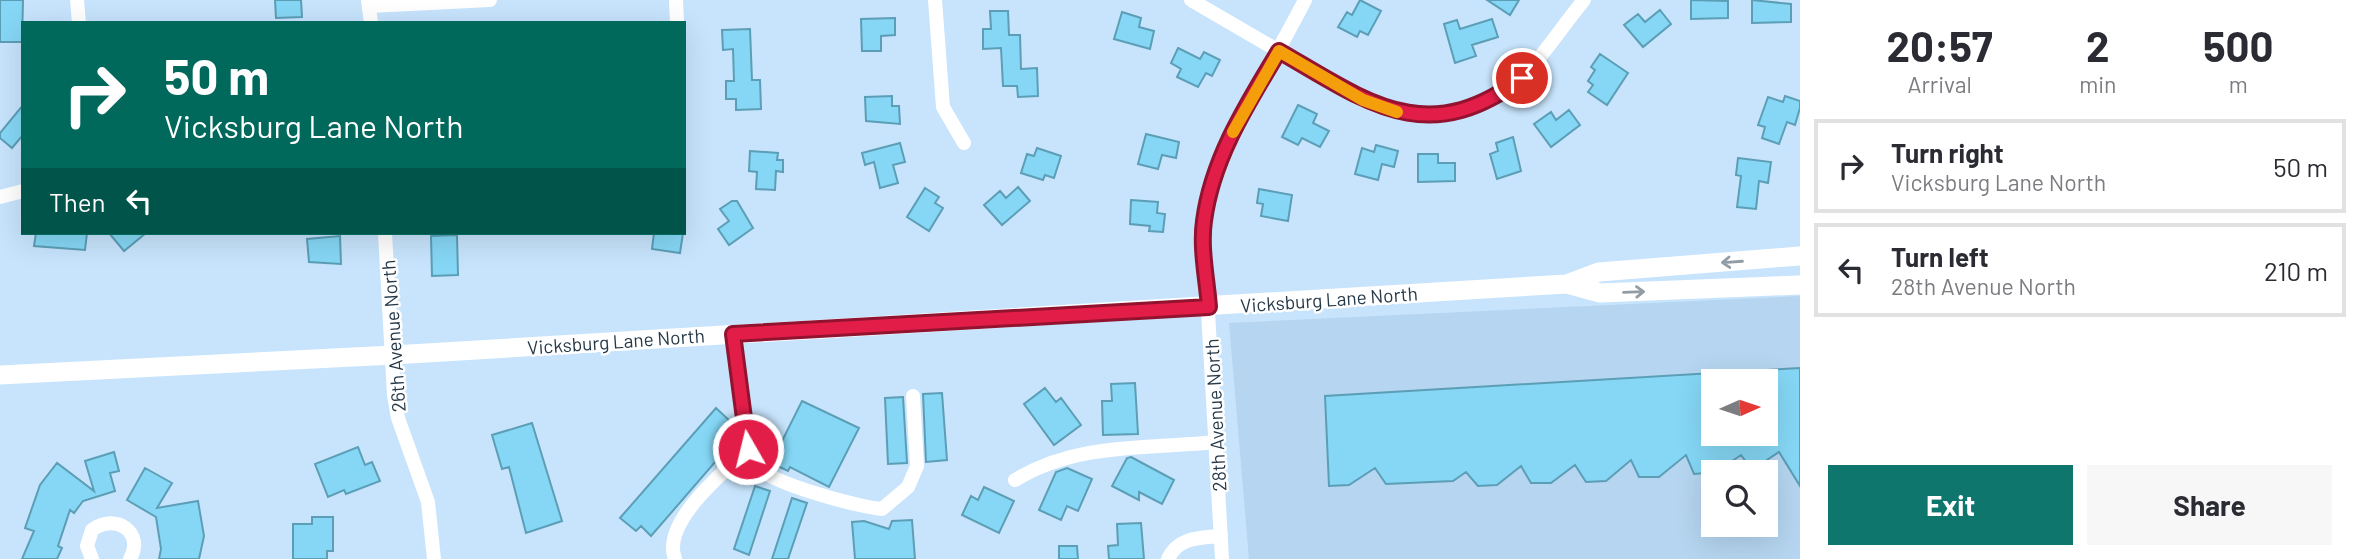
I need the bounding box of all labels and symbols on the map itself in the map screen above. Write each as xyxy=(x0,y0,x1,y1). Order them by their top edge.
pin xyxy=(1492,48,1552,108)
one-way arrow xyxy=(1721,255,1744,268)
street label: 26th Avenue North xyxy=(376,259,410,413)
street label: Vicksburg Lane North xyxy=(1240,281,1418,317)
one-way arrow xyxy=(1622,285,1645,298)
street label: Vicksburg Lane North xyxy=(527,323,705,359)
street label: 28th Avenue North xyxy=(1200,338,1230,492)
north arrow xyxy=(1701,369,1778,446)
position arrow xyxy=(711,412,785,486)

